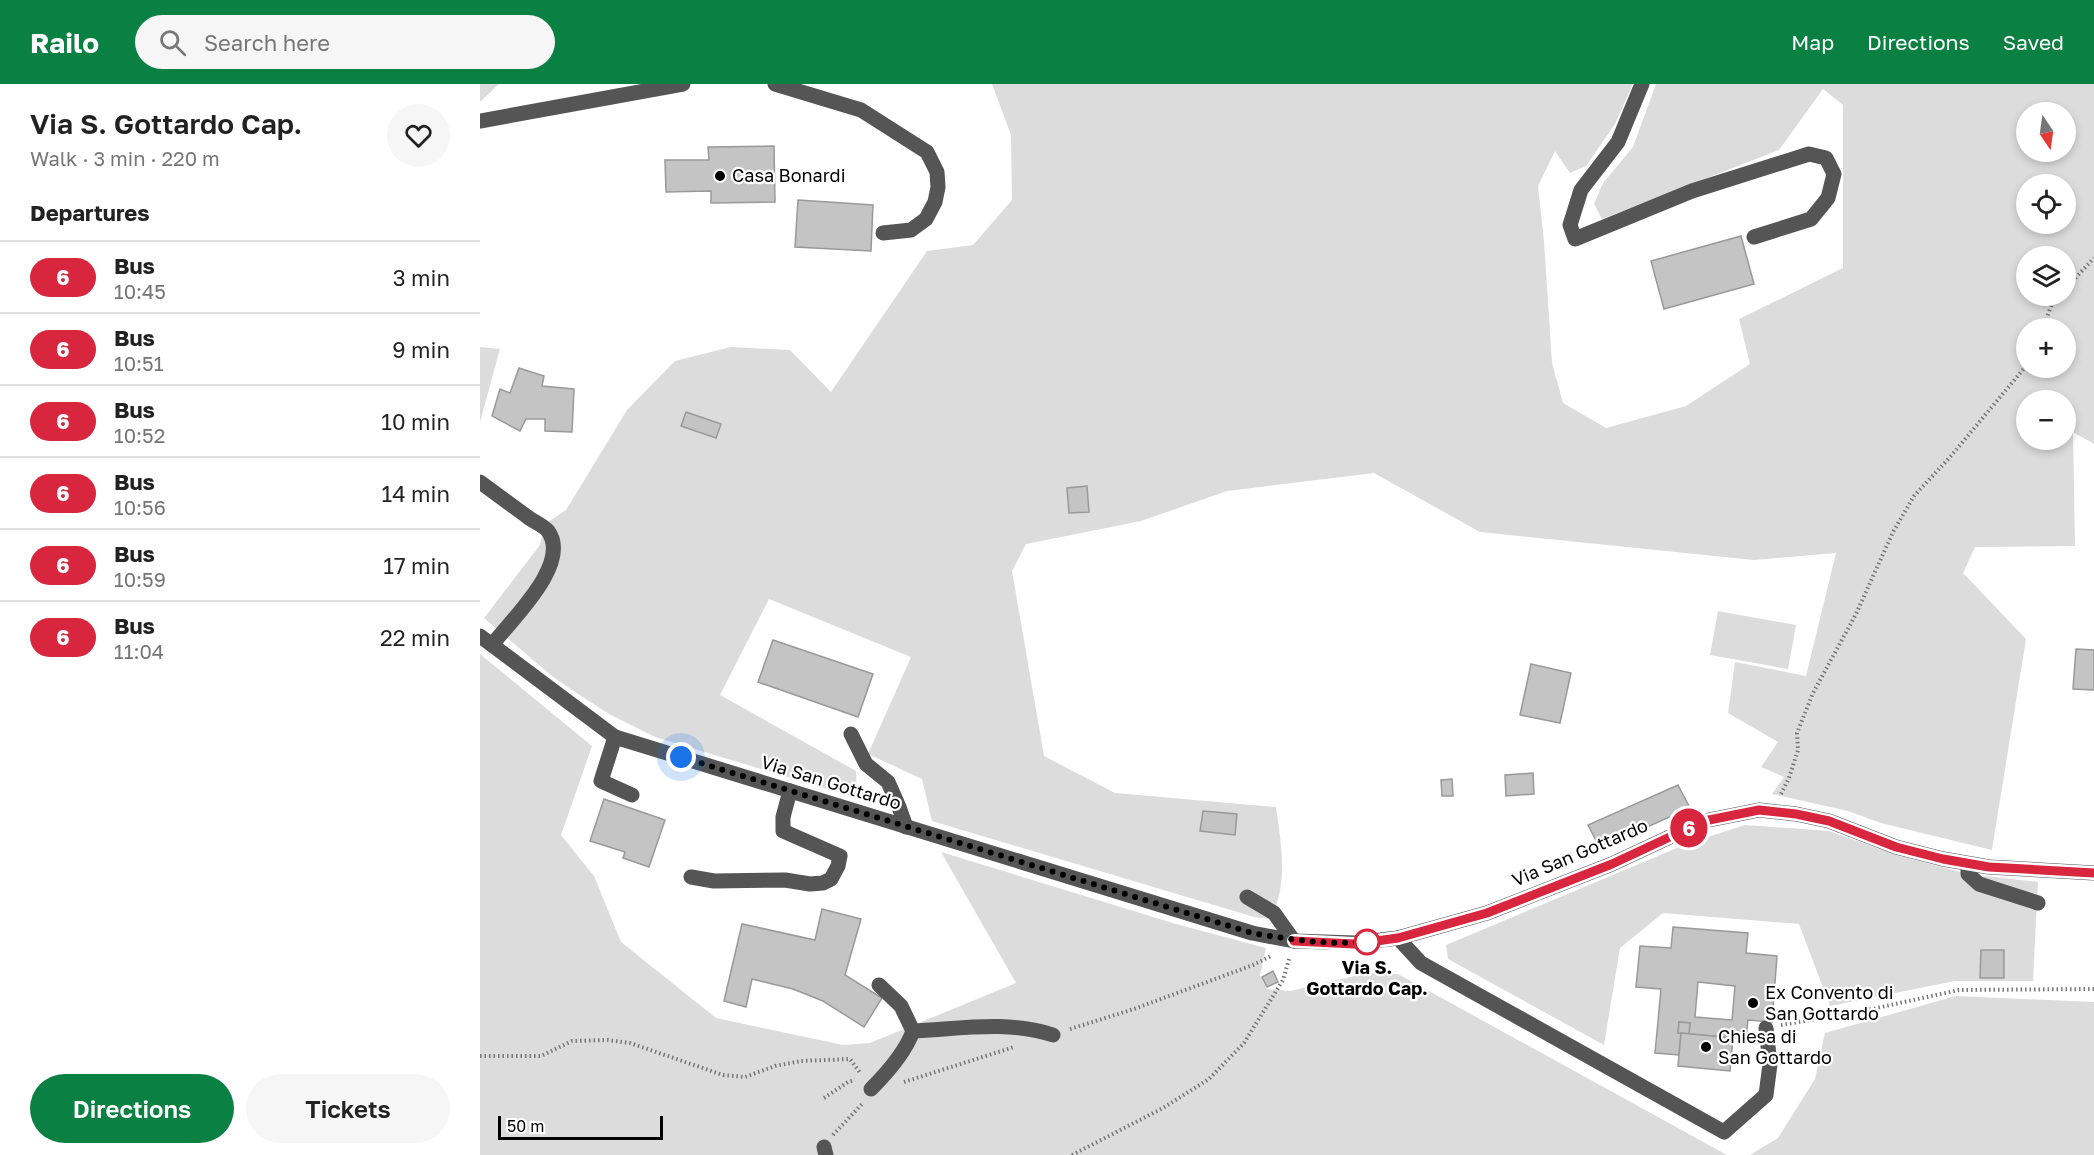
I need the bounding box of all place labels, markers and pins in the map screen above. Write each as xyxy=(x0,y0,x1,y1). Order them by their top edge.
place label: Casa Bonardi xyxy=(732,164,845,186)
marker: Casa Bonardi xyxy=(713,169,727,183)
marker: Via S. Gottardo Cap. xyxy=(1354,929,1380,955)
place label: Via S. Gottardo Cap. xyxy=(1306,956,1428,999)
place label: Ex Convento di San Gottardo xyxy=(1765,981,1894,1024)
marker: Ex Convento di San Gottardo xyxy=(1746,996,1760,1010)
place label: Chiesa di San Gottardo xyxy=(1718,1025,1832,1068)
marker: Chiesa di San Gottardo xyxy=(1699,1040,1713,1054)

